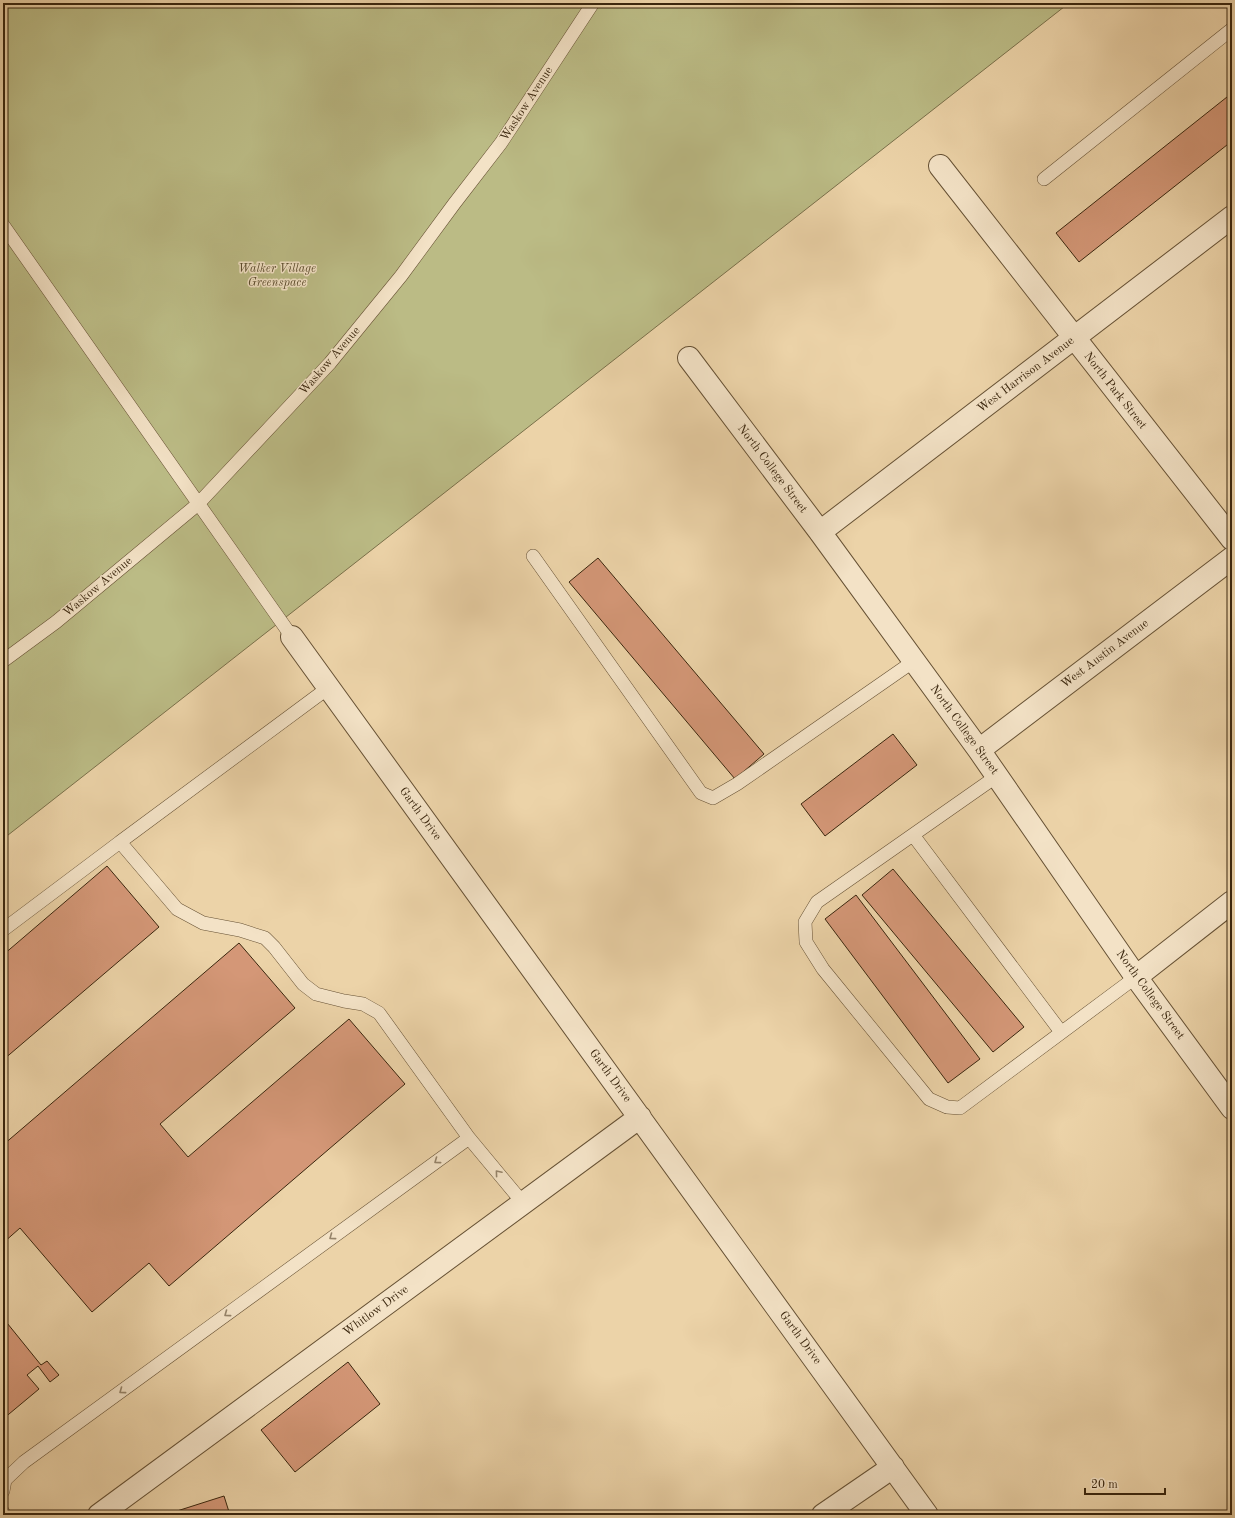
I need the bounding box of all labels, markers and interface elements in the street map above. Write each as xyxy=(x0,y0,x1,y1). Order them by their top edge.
street label: Waskow Avenue xyxy=(499,64,556,143)
park label: Walker Village Greenspace xyxy=(238,263,316,289)
street label: Waskow Avenue xyxy=(297,324,363,397)
street label: West Harrison Avenue xyxy=(975,335,1077,415)
street label: North Park Street xyxy=(1081,350,1149,432)
street label: North College Street xyxy=(735,423,809,515)
street label: Waskow Avenue xyxy=(61,555,135,619)
street label: West Austin Avenue xyxy=(1059,617,1151,691)
street label: North College Street xyxy=(928,683,1000,777)
street label: Garth Drive xyxy=(397,785,443,843)
street label: North College Street xyxy=(1114,948,1186,1042)
street label: Garth Drive xyxy=(587,1047,633,1105)
one-way arrow xyxy=(435,1156,442,1163)
one-way arrow xyxy=(496,1171,503,1178)
one-way arrow xyxy=(330,1233,337,1240)
street label: Whitlow Drive xyxy=(341,1283,411,1339)
one-way arrow xyxy=(224,1309,231,1317)
street label: Garth Drive xyxy=(777,1309,823,1367)
one-way arrow xyxy=(119,1386,126,1393)
scale bar xyxy=(1085,1470,1165,1496)
text: 20 m xyxy=(1091,1479,1118,1491)

